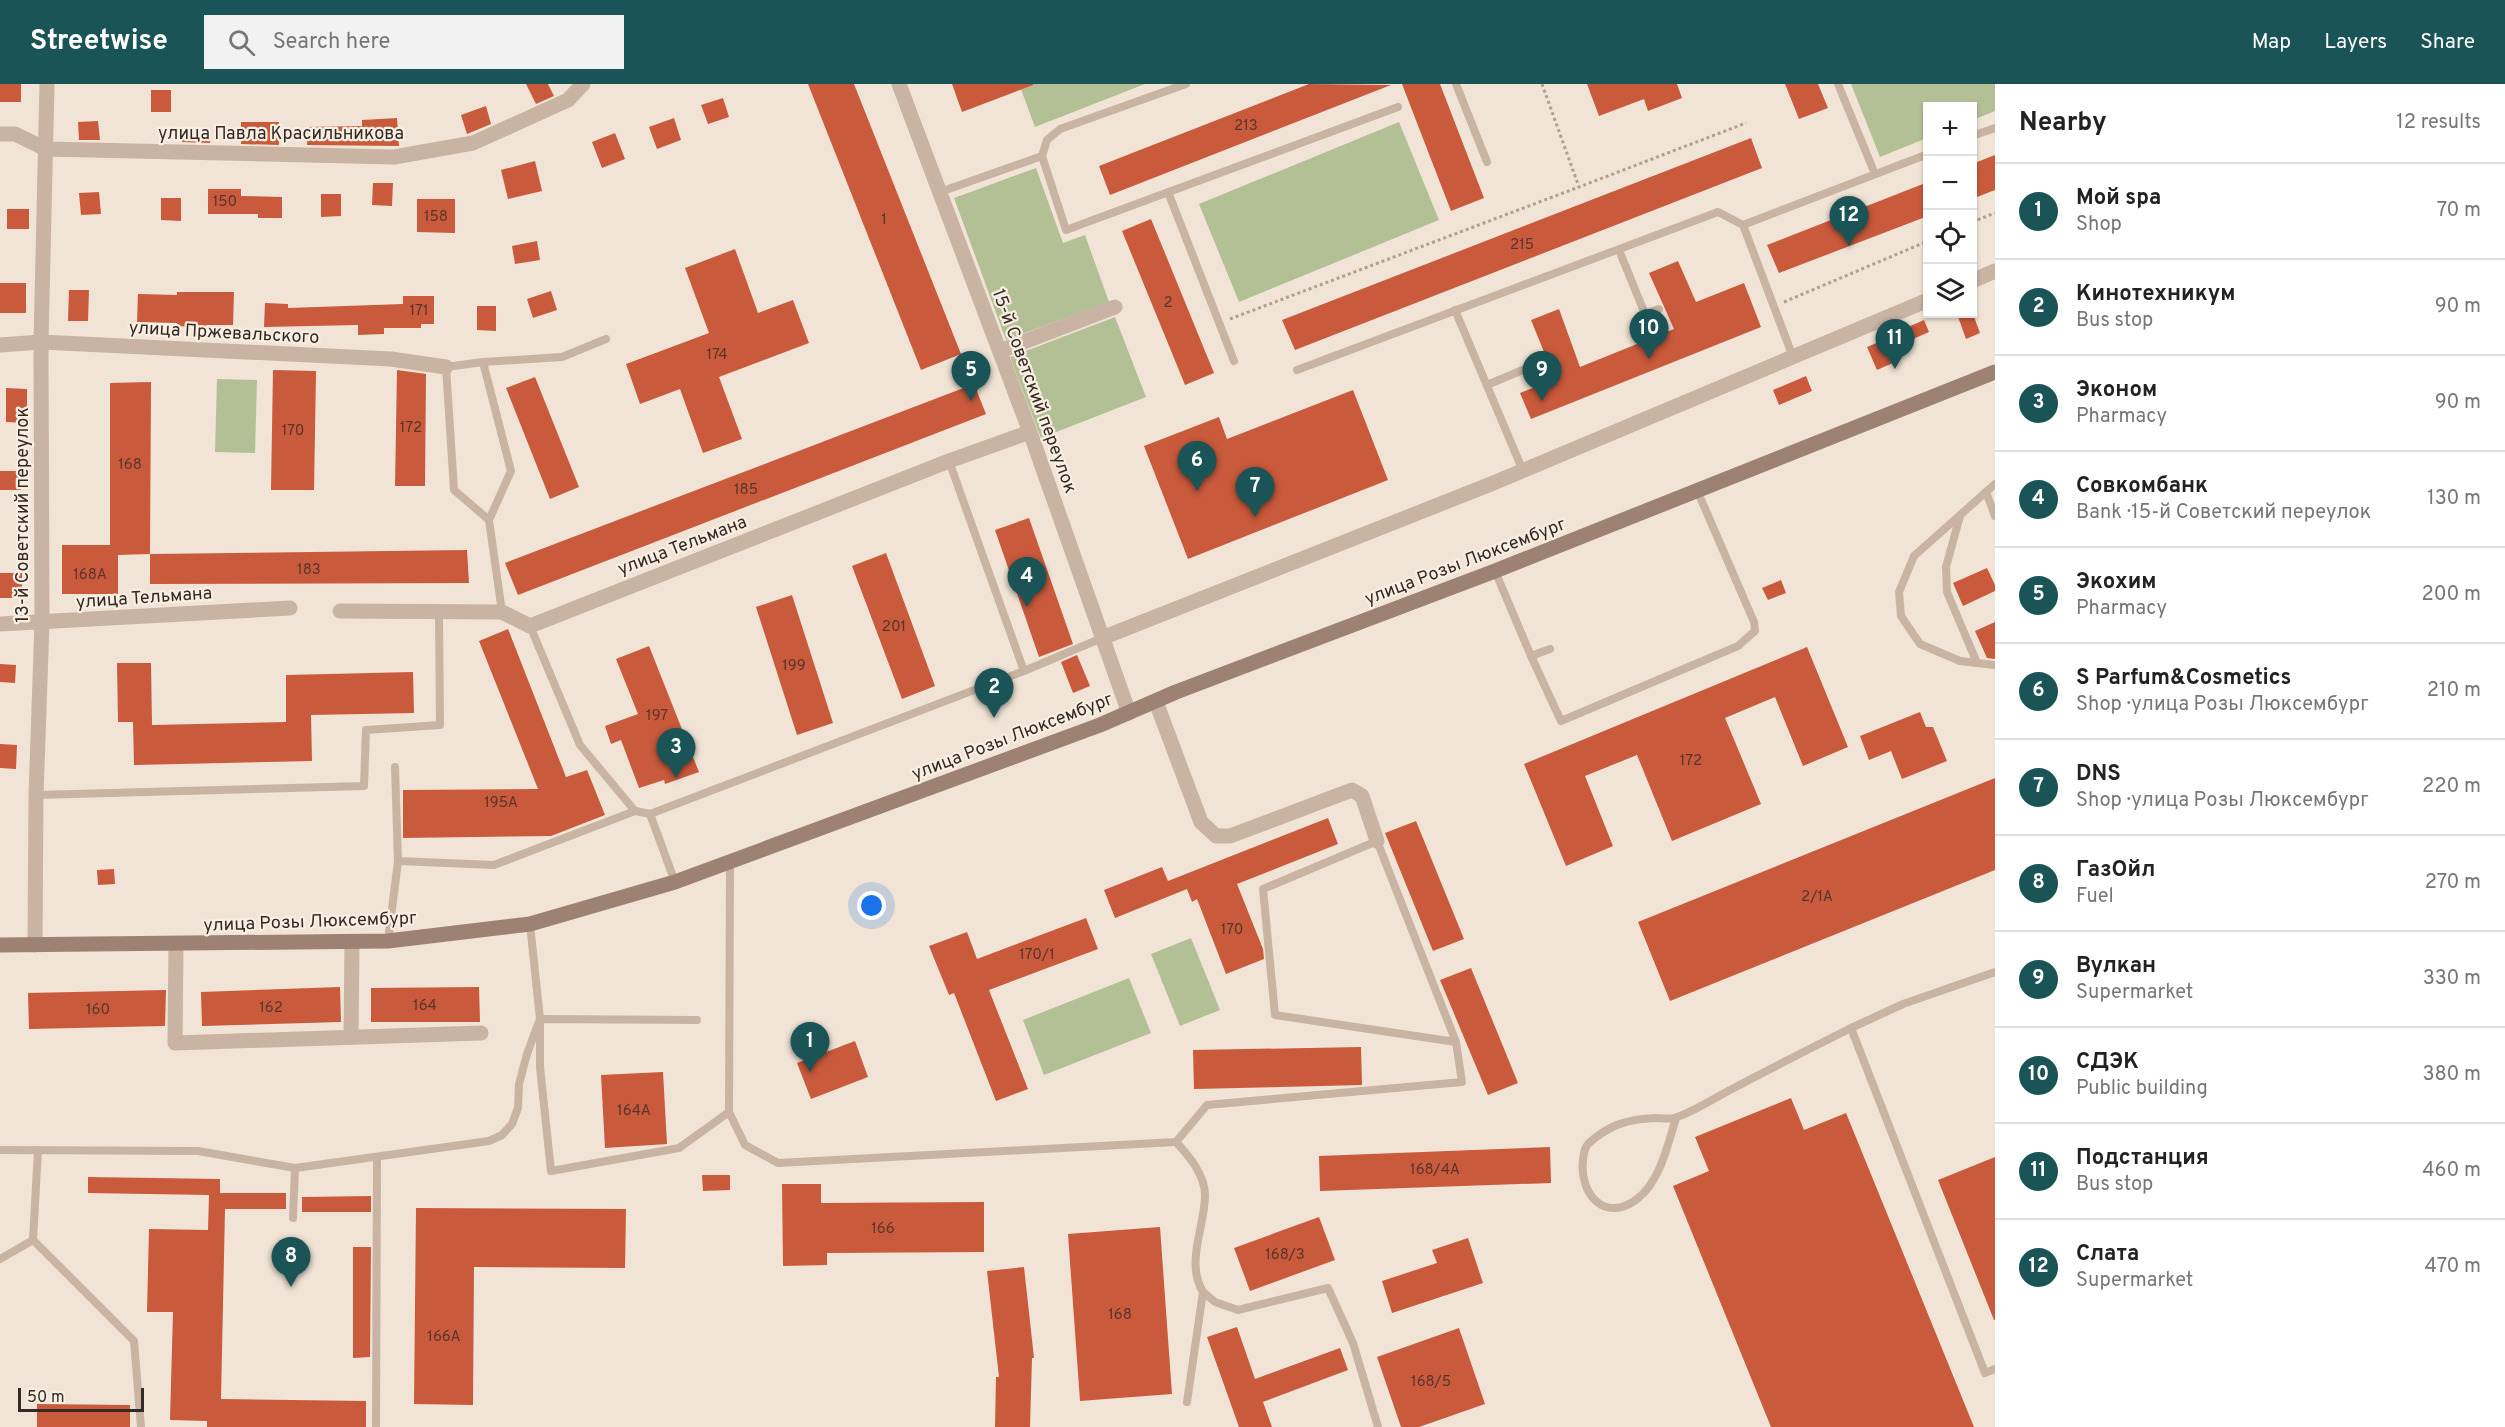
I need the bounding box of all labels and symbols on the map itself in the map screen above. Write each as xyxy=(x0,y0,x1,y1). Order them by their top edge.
house number: 213 xyxy=(1234,117,1258,136)
street label: улица Павла Красильникова xyxy=(158,123,404,146)
house number: 150 xyxy=(213,193,237,212)
pin: 12 xyxy=(1830,196,1868,246)
house number: 158 xyxy=(424,208,448,227)
house number: 1 xyxy=(881,211,887,230)
house number: 215 xyxy=(1510,236,1534,255)
street label: 15-й Советский переулок xyxy=(986,286,1081,497)
house number: 2 xyxy=(1163,294,1173,313)
house number: 171 xyxy=(409,302,429,321)
pin: 10 xyxy=(1630,310,1668,359)
street label: улица Пржевальского xyxy=(128,317,320,350)
pin: 11 xyxy=(1876,320,1914,369)
house number: 174 xyxy=(706,346,728,365)
pin: 5 xyxy=(952,352,990,401)
pin: 9 xyxy=(1522,352,1562,401)
street label: 13-й Советский переулок xyxy=(12,407,35,623)
house number: 172 xyxy=(400,419,422,438)
house number: 170 xyxy=(282,422,304,441)
pin: 6 xyxy=(1178,442,1216,491)
house number: 168 xyxy=(118,456,142,475)
pin: 7 xyxy=(1236,468,1274,517)
house number: 185 xyxy=(734,481,758,500)
street label: улица Тельмана xyxy=(615,511,750,582)
street label: улица Розы Люксембург xyxy=(1362,513,1570,611)
pin: 4 xyxy=(1008,558,1046,607)
house number: 183 xyxy=(297,561,321,580)
house number: 168А xyxy=(73,566,107,585)
street label: улица Тельмана xyxy=(75,582,213,615)
house number: 201 xyxy=(882,618,906,637)
house number: 199 xyxy=(782,657,806,676)
pin: 2 xyxy=(974,668,1014,718)
street label: улица Розы Люксембург xyxy=(909,688,1117,786)
house number: 197 xyxy=(646,707,668,726)
pin: 3 xyxy=(656,728,696,778)
house number: 172 xyxy=(1680,752,1702,771)
house number: 195А xyxy=(484,794,518,813)
house number: 2/1А xyxy=(1801,888,1833,907)
your location xyxy=(857,891,886,920)
street label: улица Розы Люксембург xyxy=(203,907,418,938)
house number: 170 xyxy=(1221,921,1243,940)
house number: 170/1 xyxy=(1019,946,1055,965)
house number: 164 xyxy=(413,997,437,1016)
house number: 162 xyxy=(259,999,283,1018)
house number: 160 xyxy=(86,1001,110,1020)
pin: 1 xyxy=(790,1022,830,1072)
house number: 164А xyxy=(617,1102,651,1121)
house number: 168/4А xyxy=(1410,1161,1460,1180)
house number: 166 xyxy=(871,1220,895,1239)
pin: 8 xyxy=(272,1238,310,1287)
house number: 168/3 xyxy=(1265,1246,1305,1265)
house number: 168 xyxy=(1108,1306,1132,1325)
house number: 166А xyxy=(427,1328,461,1347)
house number: 168/5 xyxy=(1411,1373,1451,1392)
scale bar xyxy=(18,1385,144,1412)

